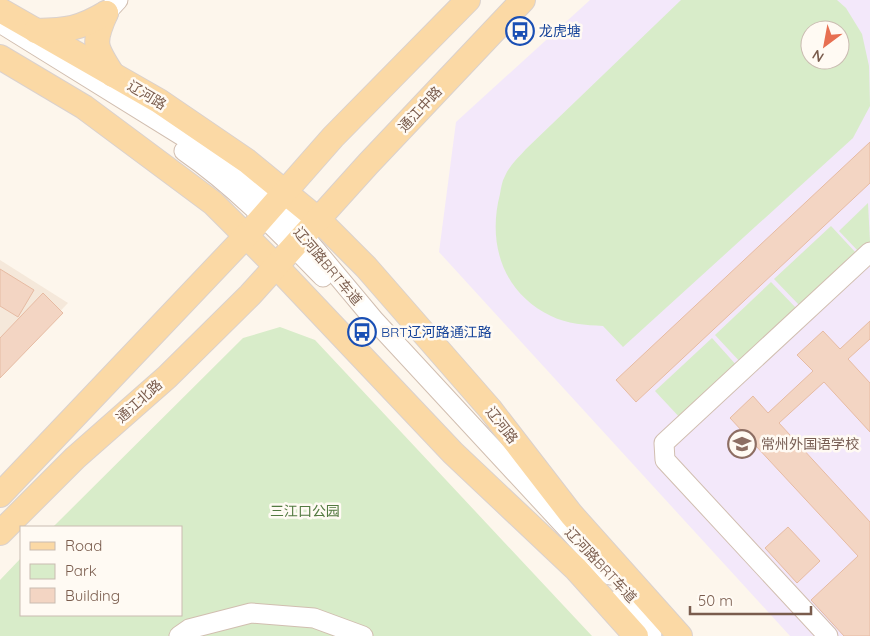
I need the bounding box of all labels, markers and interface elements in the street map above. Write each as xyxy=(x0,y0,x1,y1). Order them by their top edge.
bus stop icon: 龙虎塘 xyxy=(505,16,535,46)
north arrow xyxy=(800,20,850,70)
place label: 龙虎塘 xyxy=(539,22,581,40)
text: N xyxy=(809,46,827,66)
street label: 辽河路 xyxy=(124,76,170,114)
street label: 通江中路 xyxy=(394,82,446,136)
street label: 辽河路BRT车道 xyxy=(290,223,366,309)
bus stop icon: BRT辽河路通江路 xyxy=(347,317,377,347)
place label: BRT辽河路通江路 xyxy=(381,323,492,341)
street label: 通江北路 xyxy=(112,376,166,426)
street label: 辽河路 xyxy=(482,403,522,447)
school or university icon: 常州外国语学校 xyxy=(727,429,757,459)
place label: 常州外国语学校 xyxy=(761,435,859,453)
park label: 三江口公园 xyxy=(270,502,340,520)
street label: 辽河路BRT车道 xyxy=(561,523,641,607)
legend xyxy=(20,526,182,616)
text: Road xyxy=(65,536,102,555)
text: Park xyxy=(65,561,97,580)
scale bar xyxy=(690,584,811,616)
text: Building xyxy=(65,586,120,605)
text: 50 m xyxy=(698,591,733,610)

